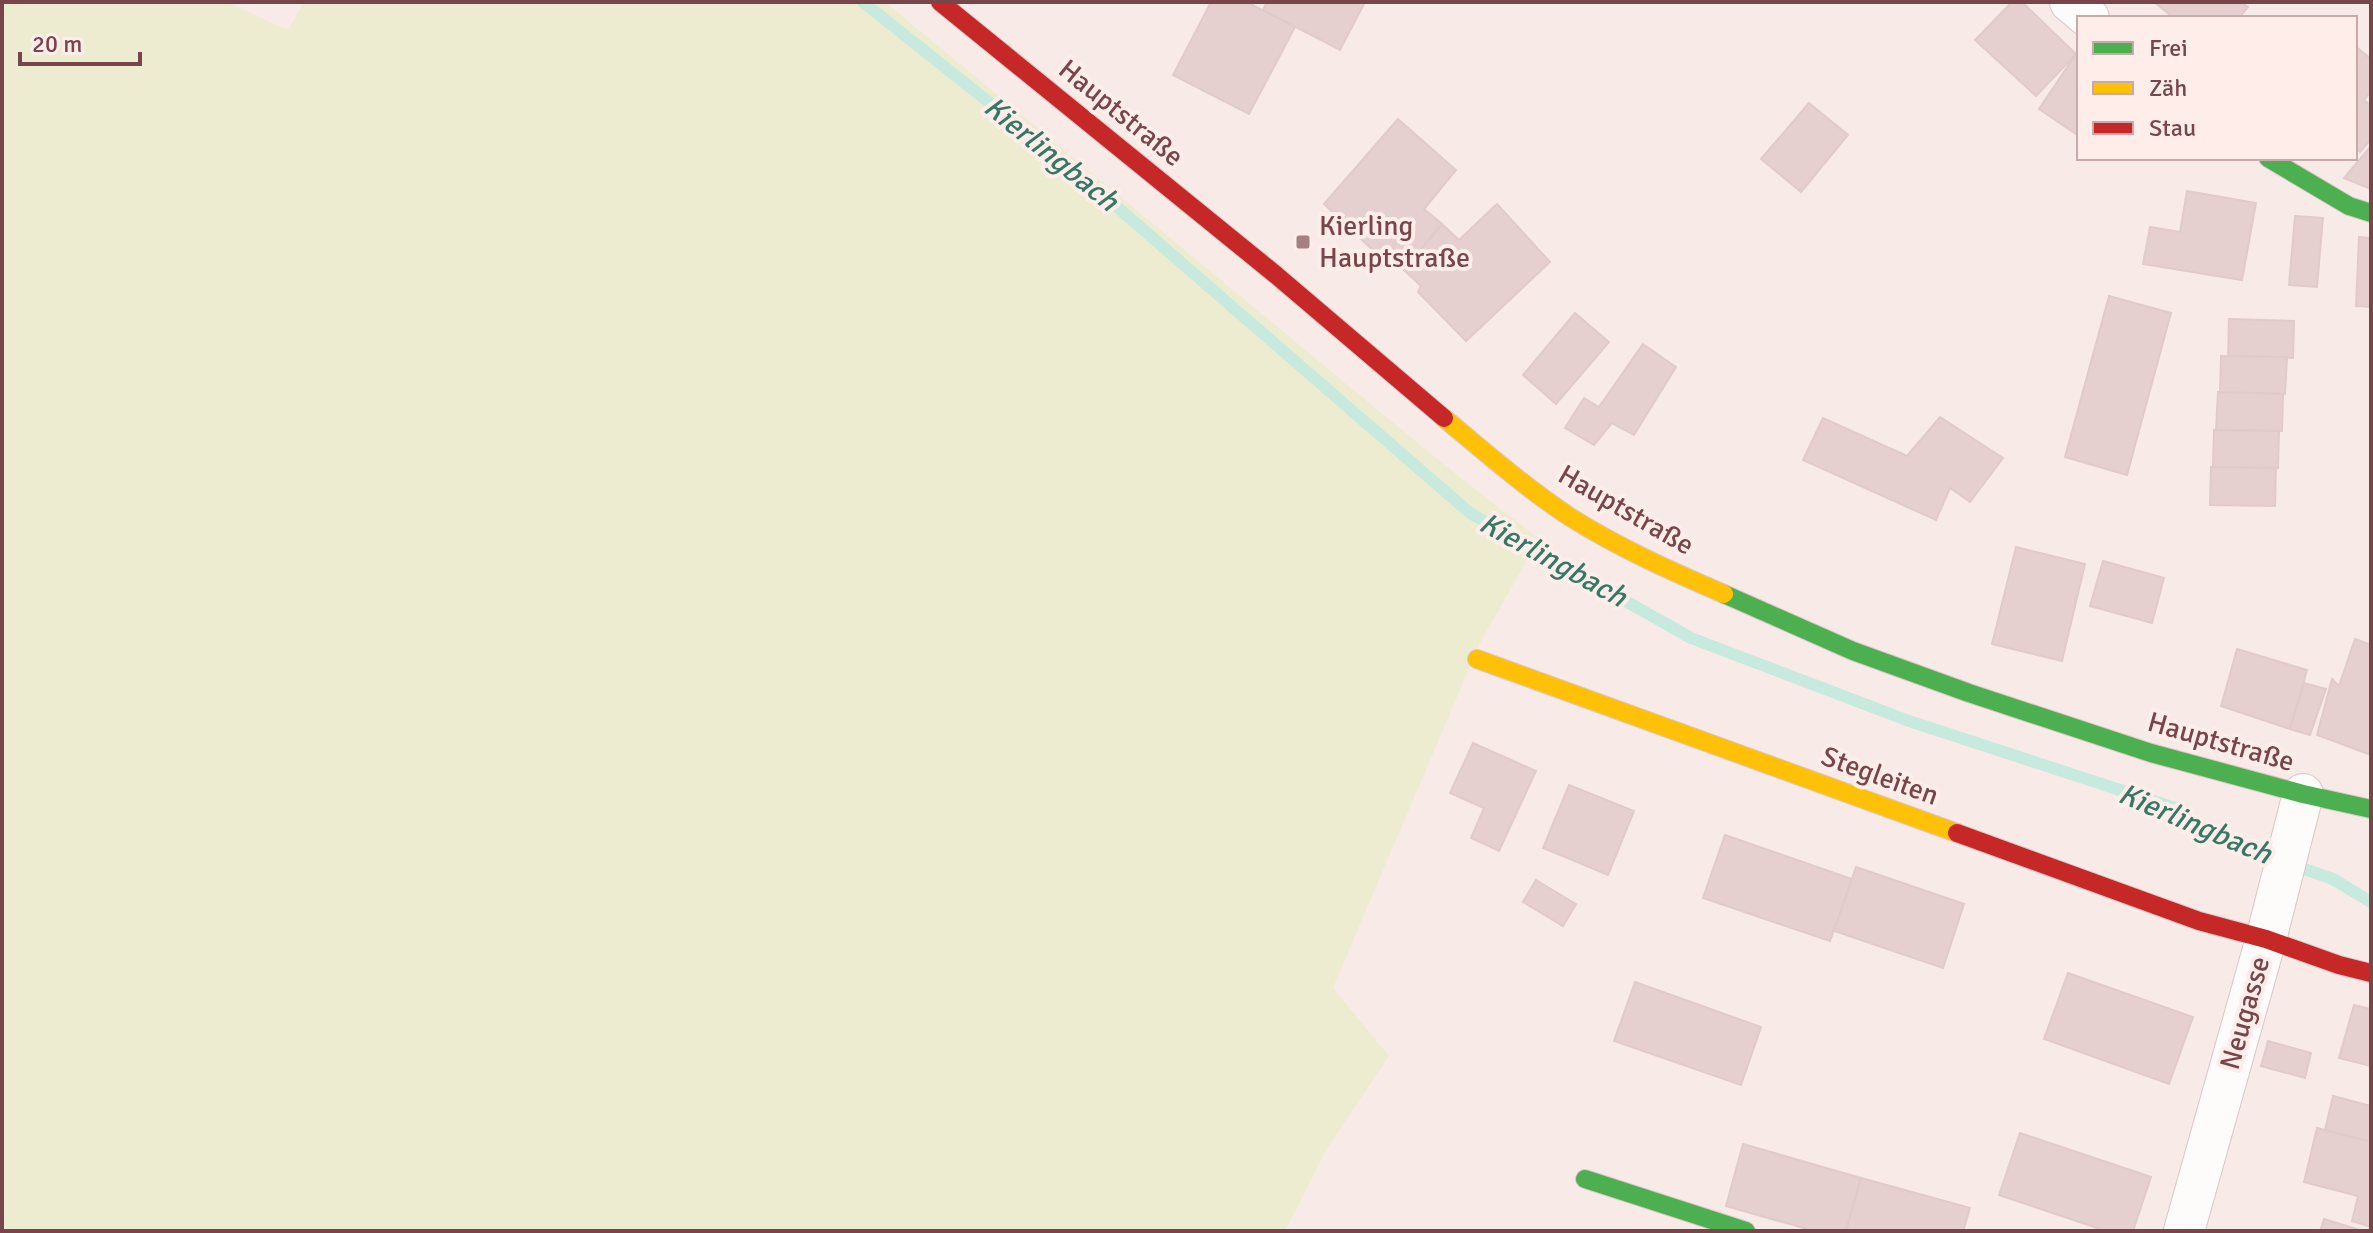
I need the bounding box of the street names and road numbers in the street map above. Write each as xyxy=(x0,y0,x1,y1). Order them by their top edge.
street label: Hauptstraße xyxy=(1052,52,1190,174)
street label: Hauptstraße xyxy=(1552,458,1700,562)
street label: Hauptstraße xyxy=(2144,705,2298,779)
street label: Stegleiten xyxy=(1817,739,1943,813)
street label: Neugasse xyxy=(2213,953,2277,1073)

